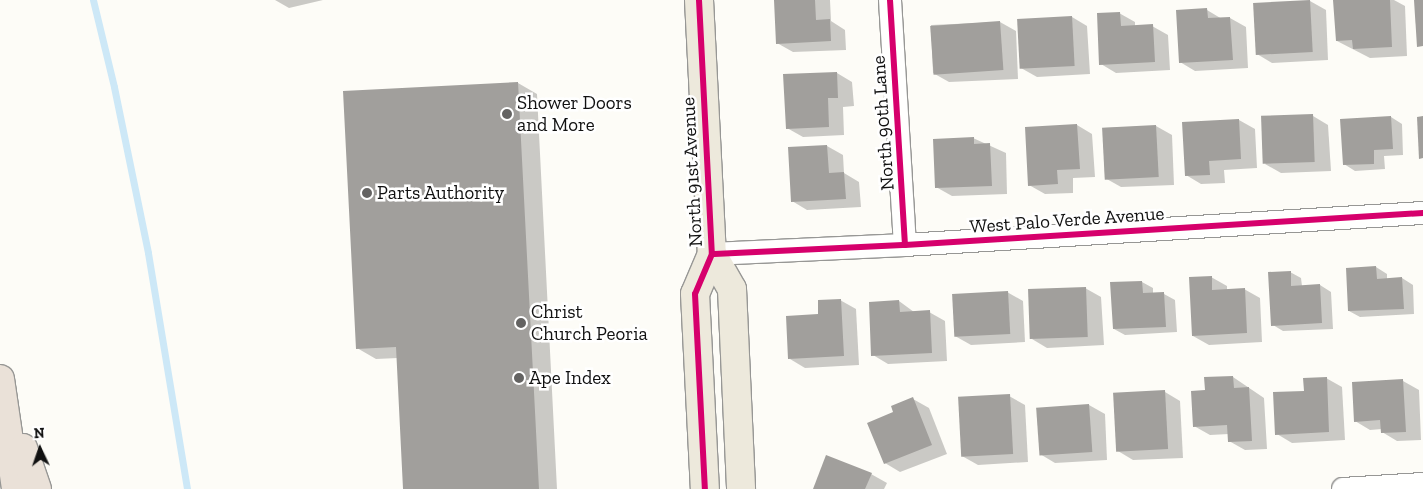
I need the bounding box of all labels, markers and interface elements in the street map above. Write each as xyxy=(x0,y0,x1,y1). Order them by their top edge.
street label: North 90th Lane xyxy=(867,55,899,191)
place label: Shower Doors and More xyxy=(517,92,632,136)
street label: North 91st Avenue xyxy=(677,96,707,248)
marker: Shower Doors and More xyxy=(501,108,513,120)
place label: Parts Authority xyxy=(377,182,505,204)
marker: Parts Authority xyxy=(361,187,373,199)
street label: West Palo Verde Avenue xyxy=(968,202,1166,238)
place label: Christ Church Peoria xyxy=(531,301,648,345)
marker: Christ Church Peoria xyxy=(515,317,527,329)
place label: Ape Index xyxy=(529,367,611,389)
marker: Ape Index xyxy=(513,372,525,384)
north arrow xyxy=(15,424,65,474)
text: N xyxy=(33,425,45,442)

